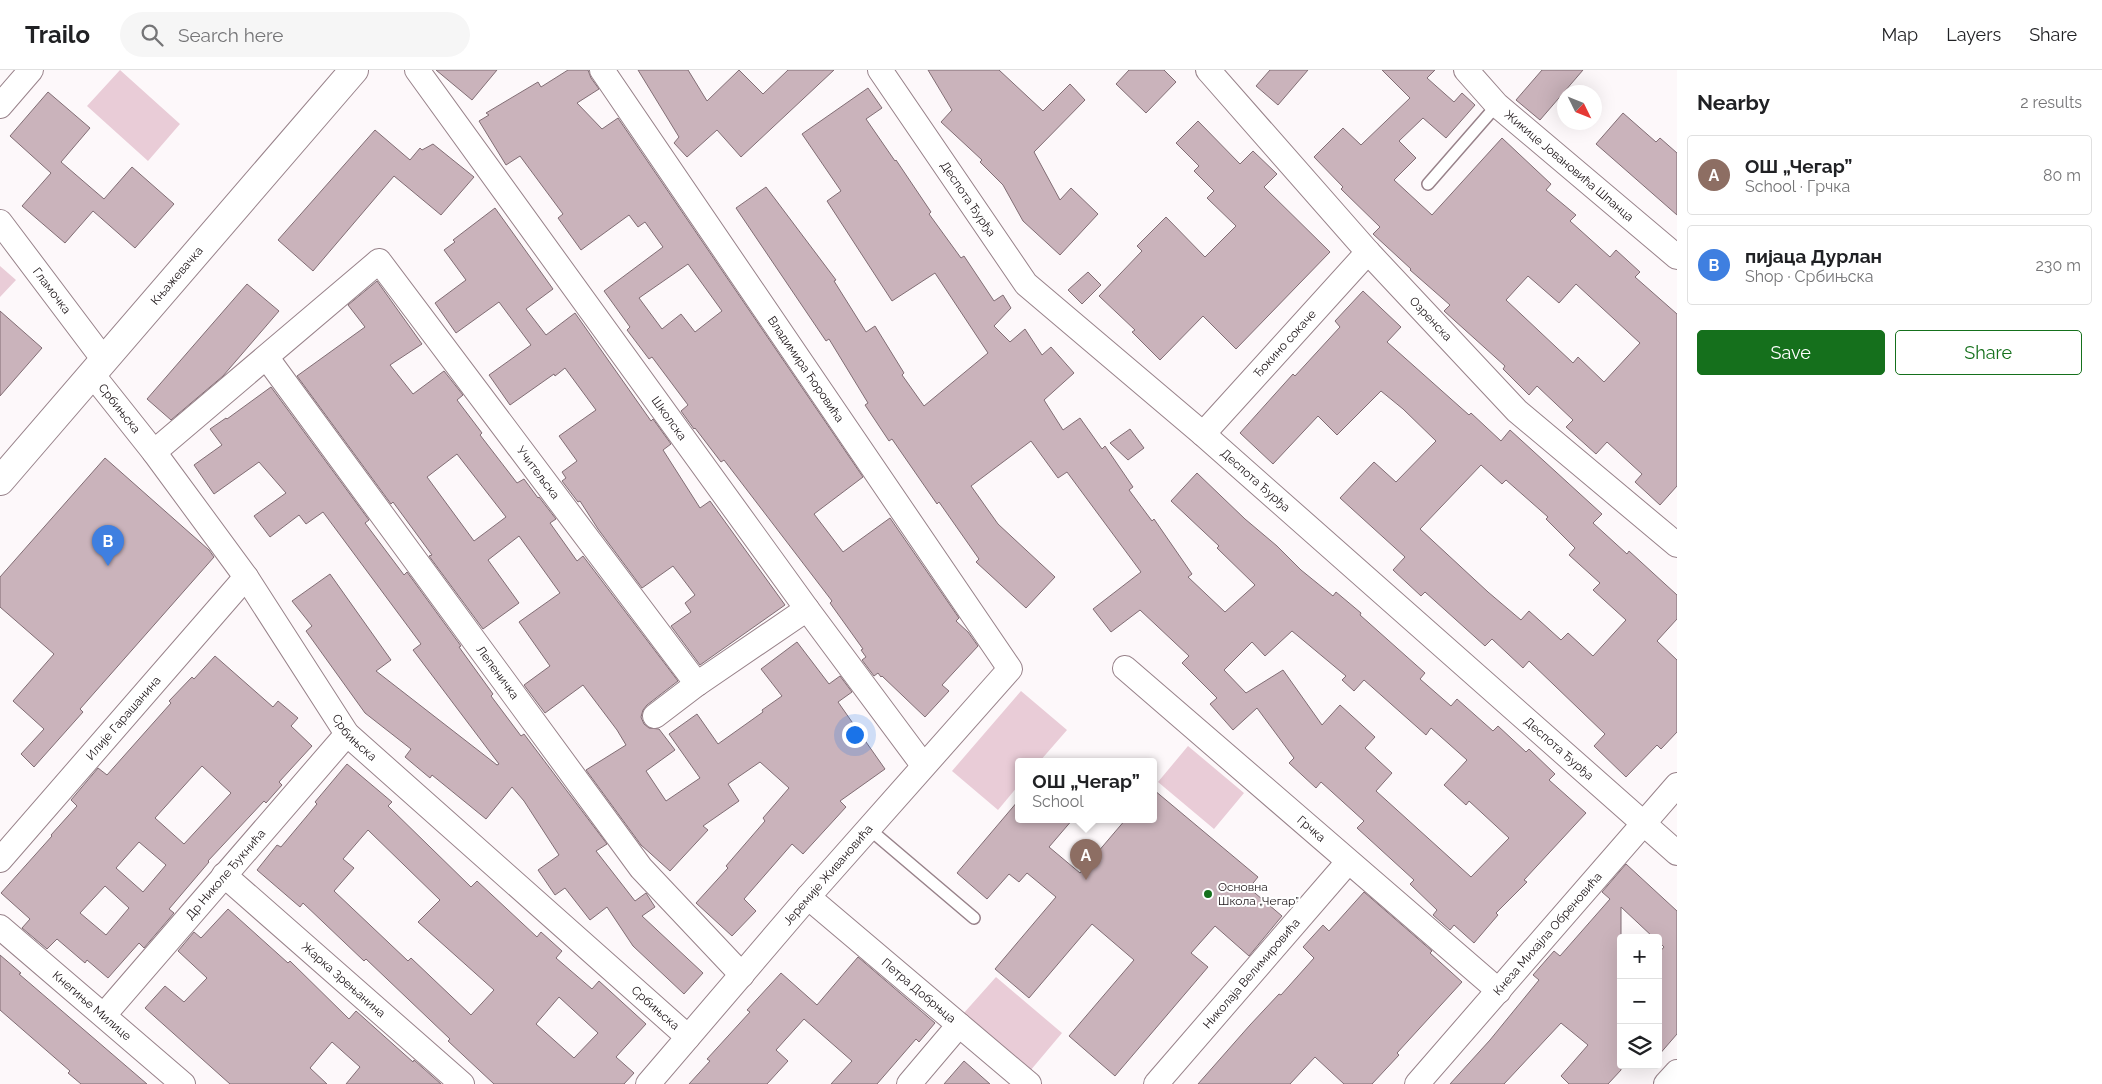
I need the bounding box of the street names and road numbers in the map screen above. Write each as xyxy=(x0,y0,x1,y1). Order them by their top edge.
street label: Жикице Јовановића Шпанца xyxy=(1502,107,1636,224)
street label: Деспота Ђурђа xyxy=(937,159,998,239)
street label: Књажевачка xyxy=(148,244,206,308)
street label: Гламочка xyxy=(30,265,74,316)
street label: Озренска xyxy=(1407,294,1455,344)
street label: Ђокино сокаче xyxy=(1251,307,1319,380)
street label: Владимира Ћоровића xyxy=(765,314,847,425)
street label: Србињска xyxy=(95,381,143,436)
street label: Школска xyxy=(649,394,690,443)
street label: Учитељска xyxy=(514,444,563,502)
street label: Деспота Ђурђа xyxy=(1218,446,1293,515)
street label: Лепеничка xyxy=(473,643,522,702)
street label: Илије Гарашанина xyxy=(83,673,164,763)
street label: Србињска xyxy=(329,712,379,764)
street label: Деспота Ђурђа xyxy=(1521,714,1596,783)
street label: Грчка xyxy=(1294,813,1328,845)
street label: Јеремије Живановића xyxy=(781,822,875,928)
street label: Др Николе Ђукнића xyxy=(183,826,268,922)
street label: Кнеза Михајла Обреновића xyxy=(1490,870,1605,998)
street label: Николаја Велимировића xyxy=(1200,916,1303,1031)
street label: Жарка Зрењанина xyxy=(299,939,388,1020)
street label: Петра Добрњца xyxy=(879,955,959,1026)
street label: Кнегиње Милице xyxy=(50,968,134,1043)
street label: Србињска xyxy=(629,983,682,1033)

